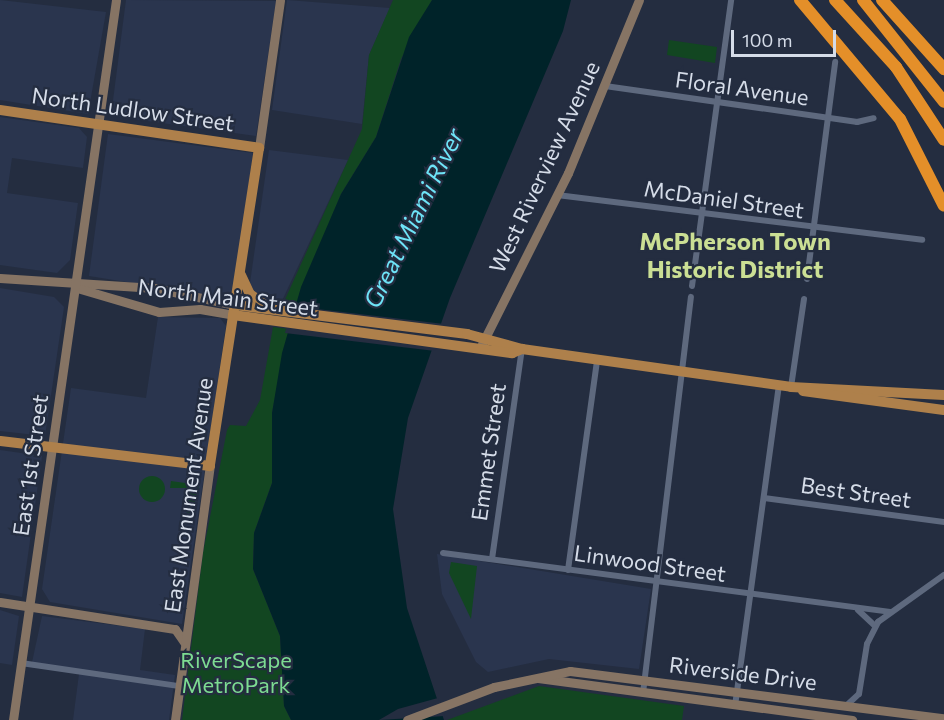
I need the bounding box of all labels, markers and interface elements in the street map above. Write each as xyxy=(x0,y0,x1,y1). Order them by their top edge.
scale bar xyxy=(734,18,839,56)
text: 100 m xyxy=(742,29,792,51)
street label: West Riverview Avenue xyxy=(483,57,605,277)
street label: Floral Avenue xyxy=(674,66,810,110)
street label: North Ludlow Street xyxy=(30,82,236,136)
water label: Great Miami River xyxy=(357,123,469,313)
street label: McDaniel Street xyxy=(642,175,806,223)
district label: McPherson Town Historic District xyxy=(639,227,831,283)
street label: North Main Street xyxy=(136,273,320,321)
street label: East Monument Avenue xyxy=(158,376,218,614)
street label: Emmet Street xyxy=(465,382,511,522)
street label: East 1st Street xyxy=(7,393,53,537)
street label: Best Street xyxy=(799,471,913,513)
street label: Linwood Street xyxy=(572,539,728,587)
park label: RiverScape MetroPark xyxy=(180,646,292,698)
street label: Riverside Drive xyxy=(668,651,818,695)

